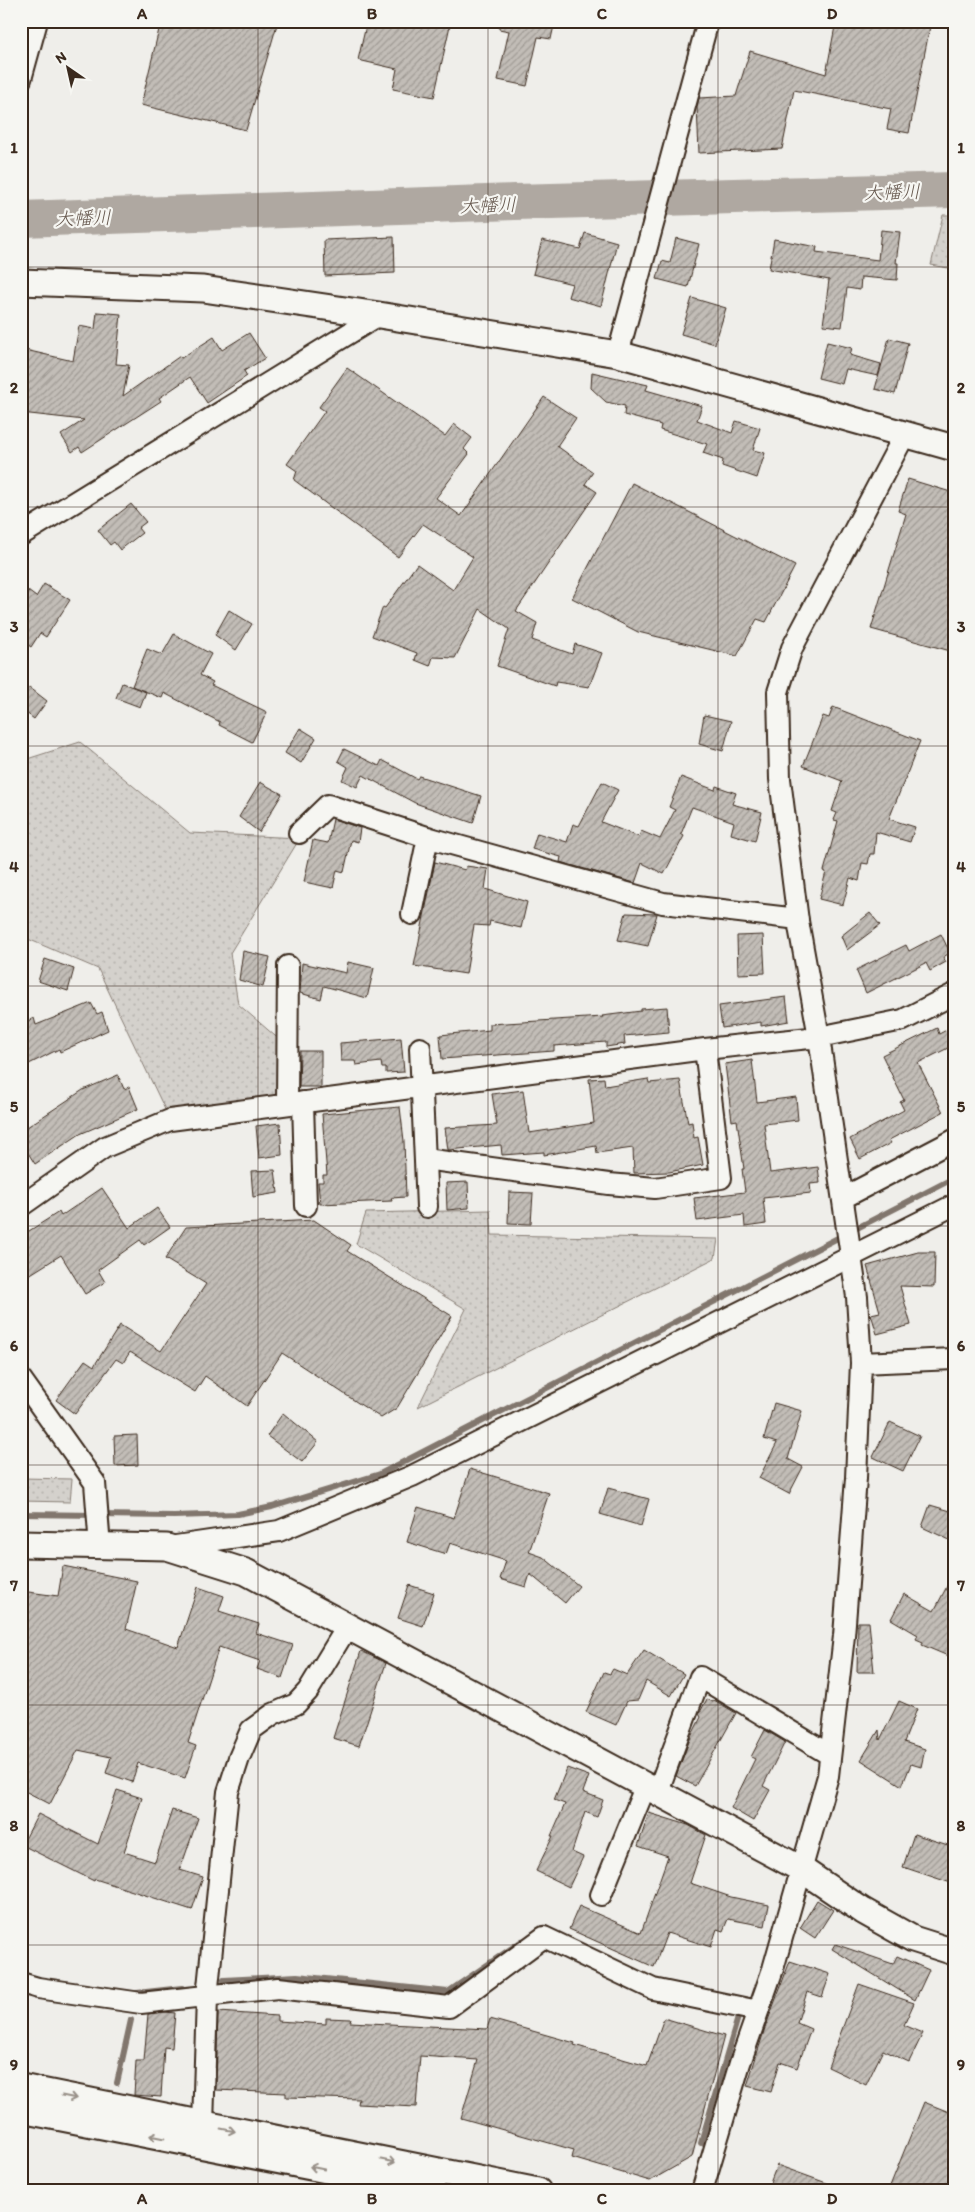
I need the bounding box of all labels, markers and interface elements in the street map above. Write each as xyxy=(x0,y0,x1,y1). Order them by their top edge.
text: A xyxy=(136,4,148,23)
text: B xyxy=(367,4,378,23)
text: C xyxy=(597,4,608,23)
text: D xyxy=(827,4,838,23)
north arrow xyxy=(42,42,92,92)
text: N xyxy=(52,48,70,67)
text: 1 xyxy=(10,138,18,157)
text: 1 xyxy=(957,138,965,157)
water label: 大幡川 xyxy=(863,180,921,204)
water label: 大幡川 xyxy=(459,193,517,217)
water label: 大幡川 xyxy=(54,206,112,230)
text: 2 xyxy=(10,378,19,397)
text: 2 xyxy=(957,378,966,397)
text: 3 xyxy=(10,617,19,636)
text: 3 xyxy=(957,617,966,636)
text: 4 xyxy=(9,857,19,876)
text: 4 xyxy=(956,857,966,876)
text: 5 xyxy=(10,1097,19,1116)
text: 5 xyxy=(957,1097,966,1116)
text: 6 xyxy=(10,1336,19,1355)
text: 6 xyxy=(957,1336,966,1355)
text: 7 xyxy=(9,1576,18,1595)
text: 7 xyxy=(956,1576,965,1595)
text: 8 xyxy=(10,1816,19,1835)
text: 8 xyxy=(957,1816,966,1835)
text: 9 xyxy=(10,2055,18,2074)
text: 9 xyxy=(957,2055,965,2074)
one-way arrow xyxy=(61,2093,77,2102)
one-way arrow xyxy=(220,2126,236,2135)
one-way arrow xyxy=(150,2132,166,2141)
one-way arrow xyxy=(379,2157,395,2167)
one-way arrow xyxy=(309,2163,325,2172)
text: A xyxy=(136,2189,148,2208)
text: B xyxy=(367,2189,378,2208)
text: C xyxy=(597,2189,608,2208)
text: D xyxy=(827,2189,838,2208)

